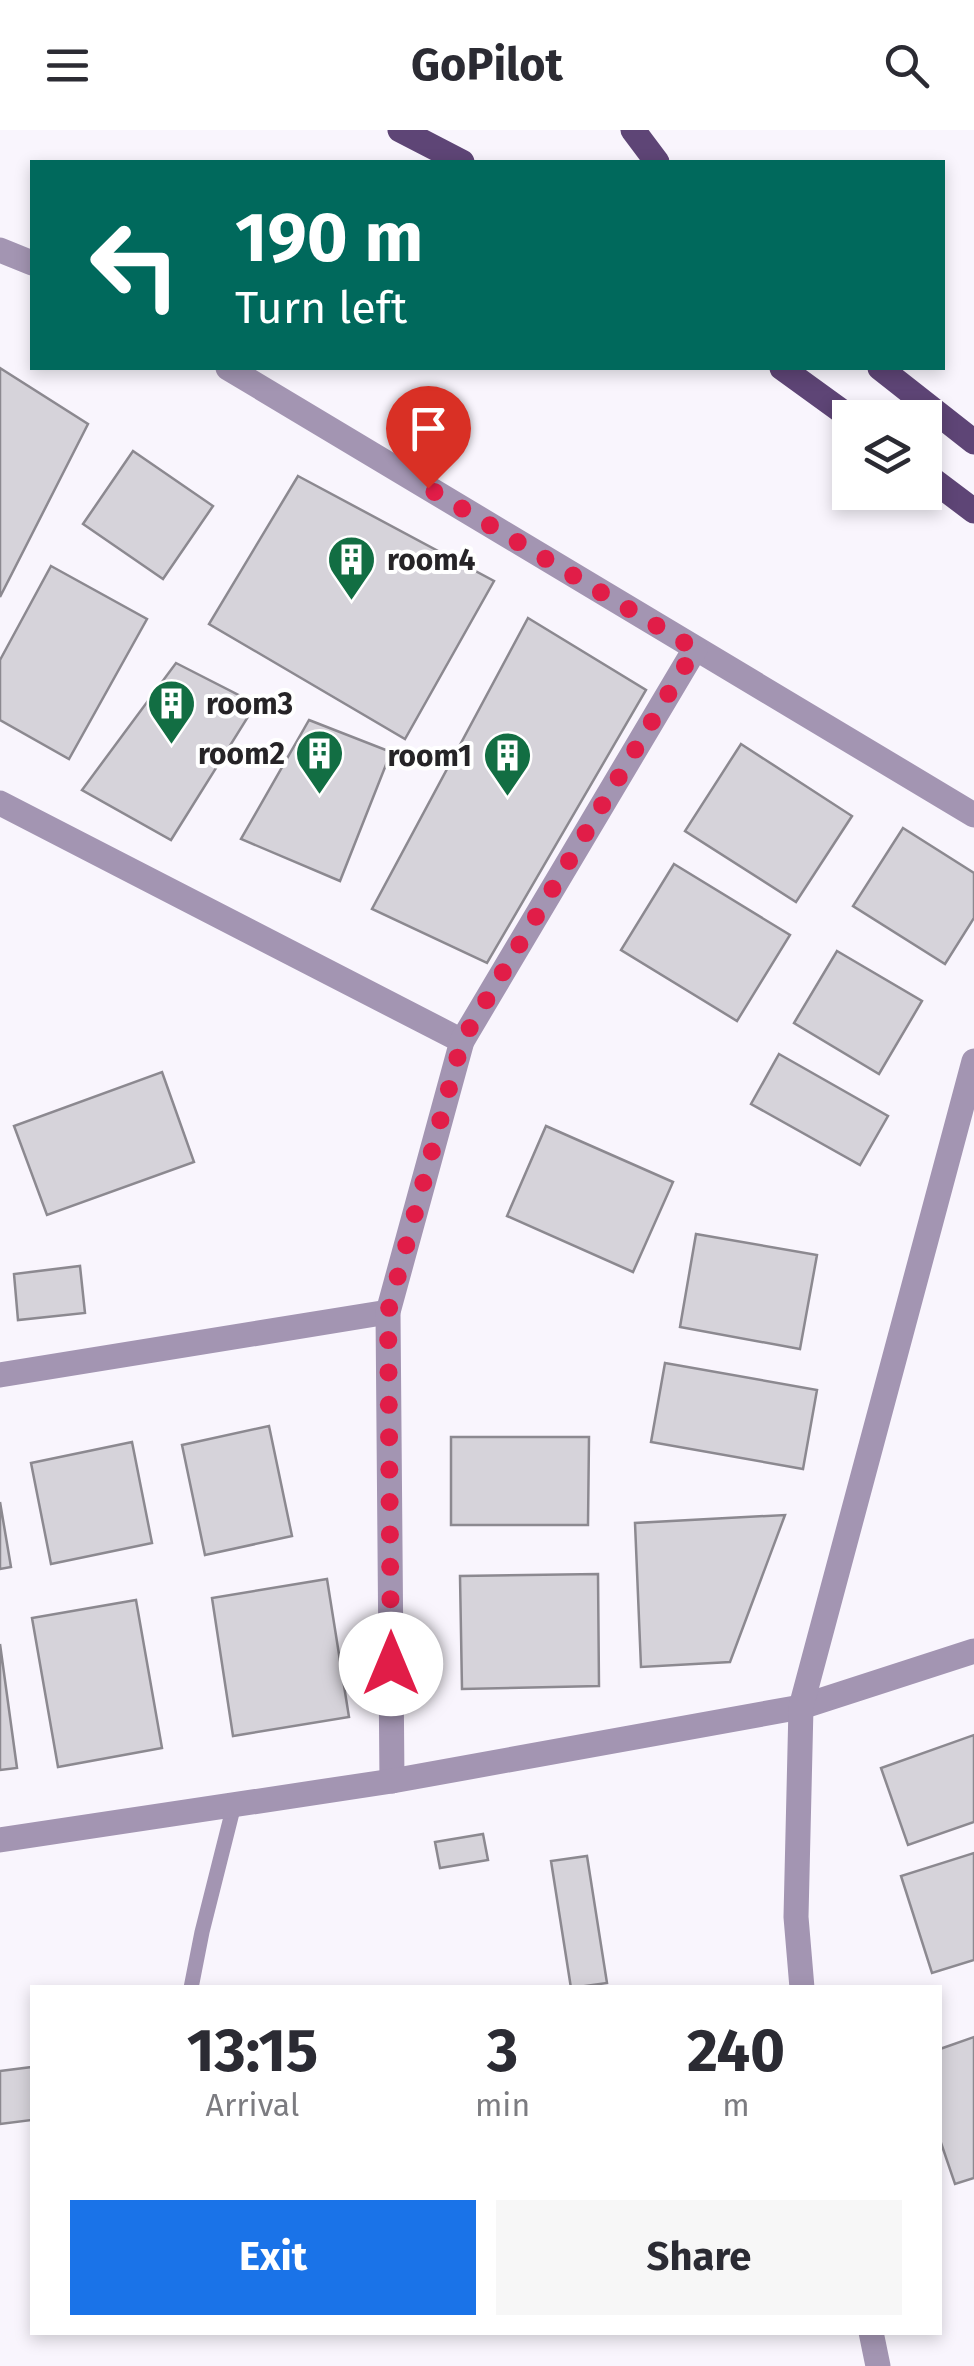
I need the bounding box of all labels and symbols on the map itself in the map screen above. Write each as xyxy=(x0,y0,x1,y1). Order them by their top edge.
pin xyxy=(386,386,471,489)
building icon: room4 xyxy=(326,534,378,602)
place label: room4 xyxy=(387,542,476,578)
building icon: room3 xyxy=(145,678,197,746)
place label: room3 xyxy=(206,686,293,722)
building icon: room2 xyxy=(294,728,346,796)
building icon: room1 xyxy=(481,730,533,798)
place label: room2 xyxy=(198,736,285,772)
place label: room1 xyxy=(387,738,472,774)
position arrow xyxy=(339,1612,443,1716)

